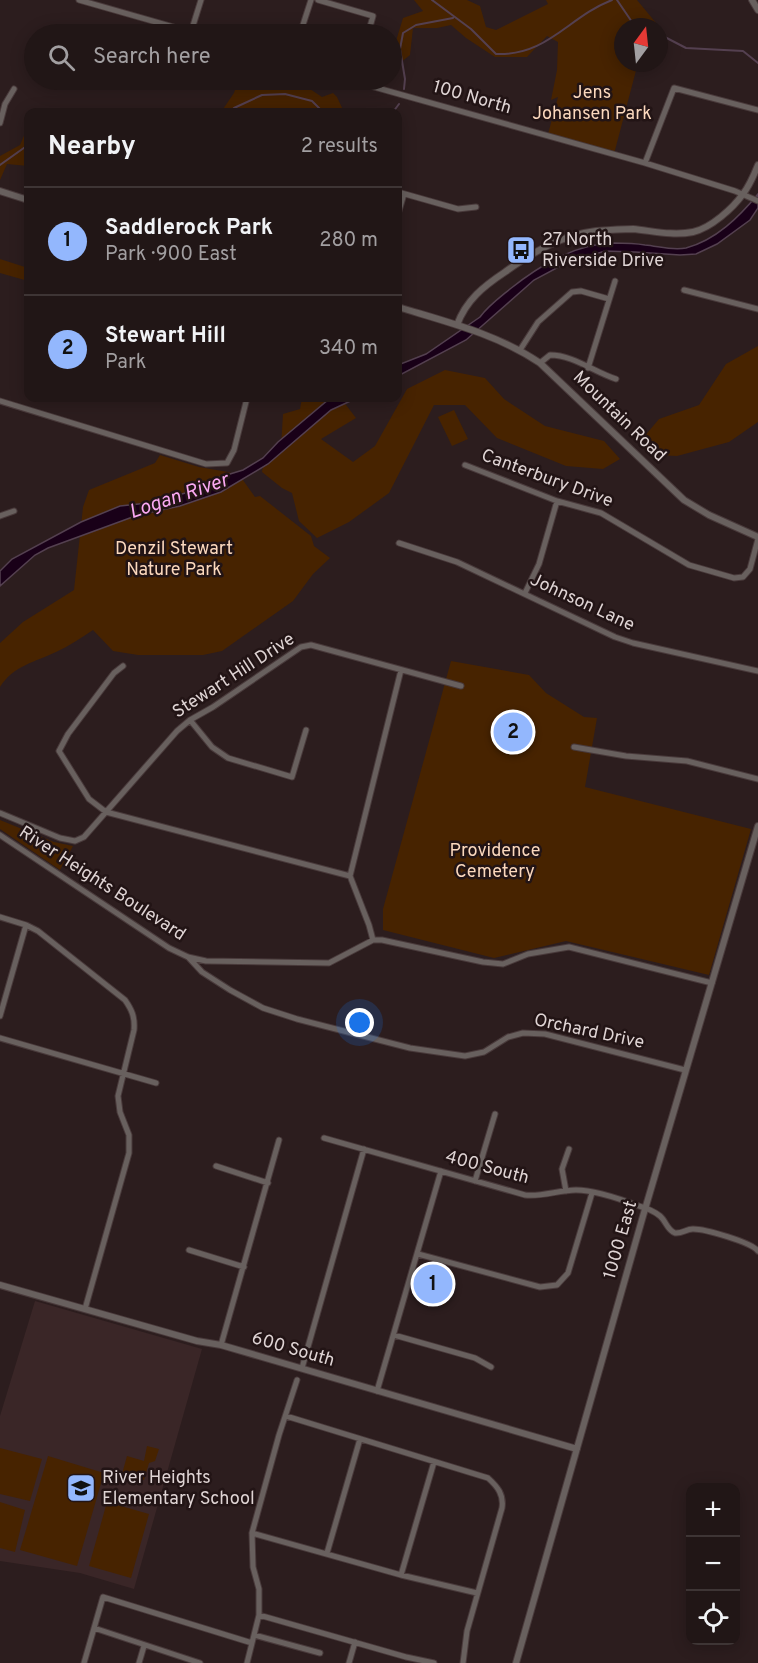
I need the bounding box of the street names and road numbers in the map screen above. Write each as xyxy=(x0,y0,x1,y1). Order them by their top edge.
street label: 100 North xyxy=(430,76,514,120)
street label: Mountain Road xyxy=(567,367,671,467)
street label: Canterbury Drive xyxy=(478,444,616,514)
street label: Johnson Lane xyxy=(526,569,638,637)
street label: Stewart Hill Drive xyxy=(169,628,299,724)
street label: River Heights Boulevard xyxy=(14,821,190,947)
street label: Orchard Drive xyxy=(532,1009,646,1055)
street label: 400 South xyxy=(443,1146,531,1190)
street label: 1000 East xyxy=(599,1198,643,1282)
street label: 600 South xyxy=(249,1327,337,1373)

